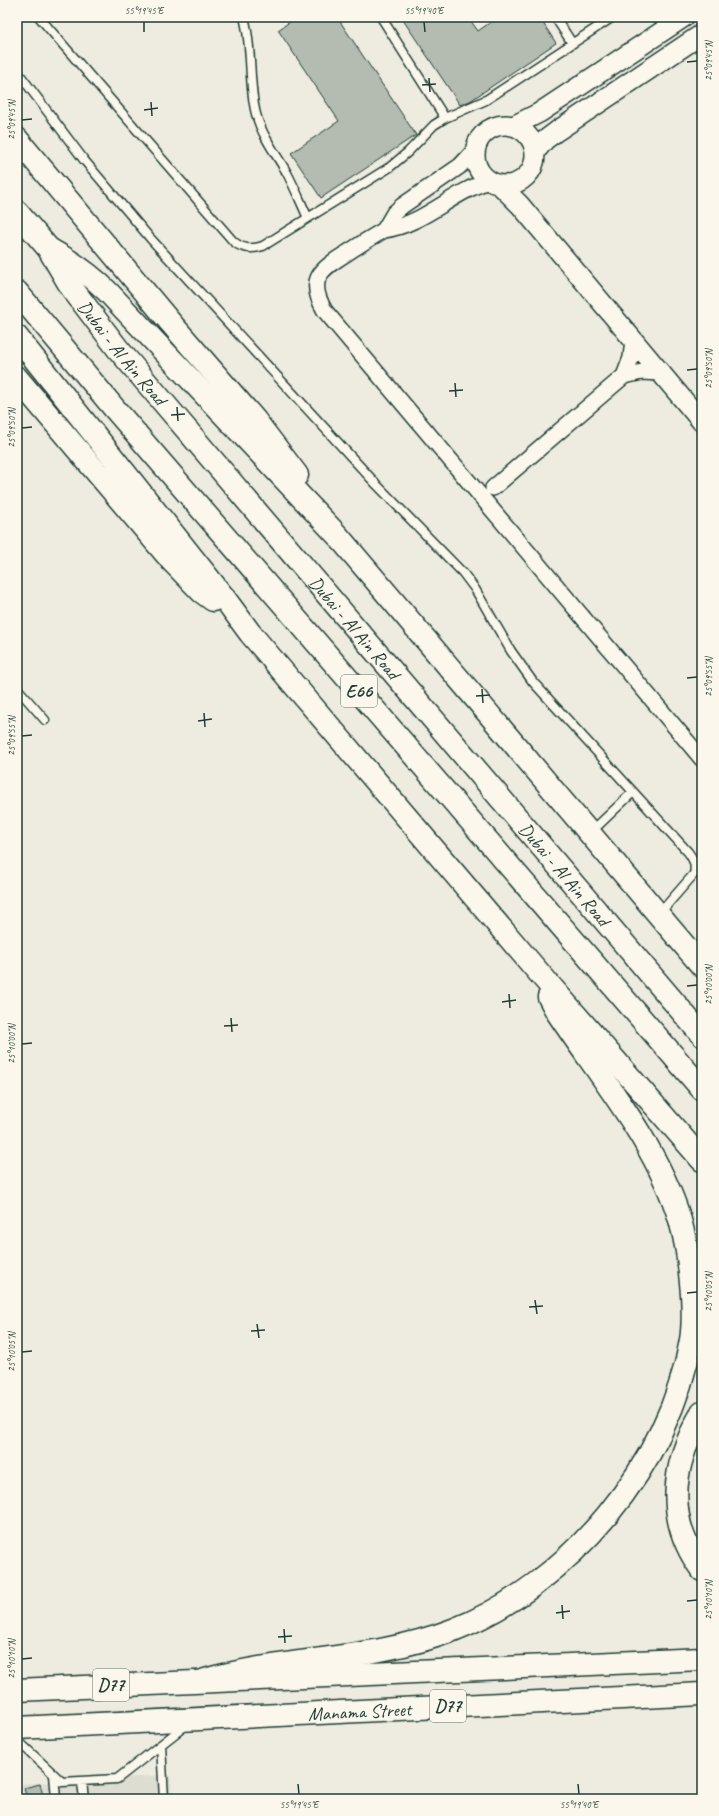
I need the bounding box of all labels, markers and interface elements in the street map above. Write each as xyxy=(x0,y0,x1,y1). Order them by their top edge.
text: 55°19'45"E xyxy=(125,4,165,17)
text: 55°19'40"E xyxy=(405,4,445,17)
text: 25°09'45"N xyxy=(702,39,715,81)
text: 25°09'45"N xyxy=(5,98,18,140)
street label: Dubai - Al Ain Road xyxy=(72,296,173,412)
text: 25°09'50"N xyxy=(702,347,715,389)
text: 25°09'50"N xyxy=(5,406,18,448)
street label: Dubai - Al Ain Road xyxy=(303,571,406,686)
text: 25°09'55"N xyxy=(702,655,715,697)
road number: E66 xyxy=(341,675,377,707)
text: 25°09'55"N xyxy=(5,714,18,756)
street label: Dubai - Al Ain Road xyxy=(513,818,617,933)
text: 25°10'00"N xyxy=(702,963,715,1005)
text: 25°10'00"N xyxy=(5,1022,18,1064)
text: 25°10'05"N xyxy=(702,1270,715,1312)
text: 25°10'05"N xyxy=(5,1330,18,1372)
text: 25°10'10"N xyxy=(702,1578,715,1620)
text: 25°10'10"N xyxy=(5,1637,18,1679)
road number: D77 xyxy=(93,1669,129,1701)
road number: D77 xyxy=(430,1690,466,1722)
street label: Manama Street xyxy=(307,1697,414,1727)
text: 55°19'45"E xyxy=(280,1798,320,1811)
text: 55°19'40"E xyxy=(560,1798,600,1811)

